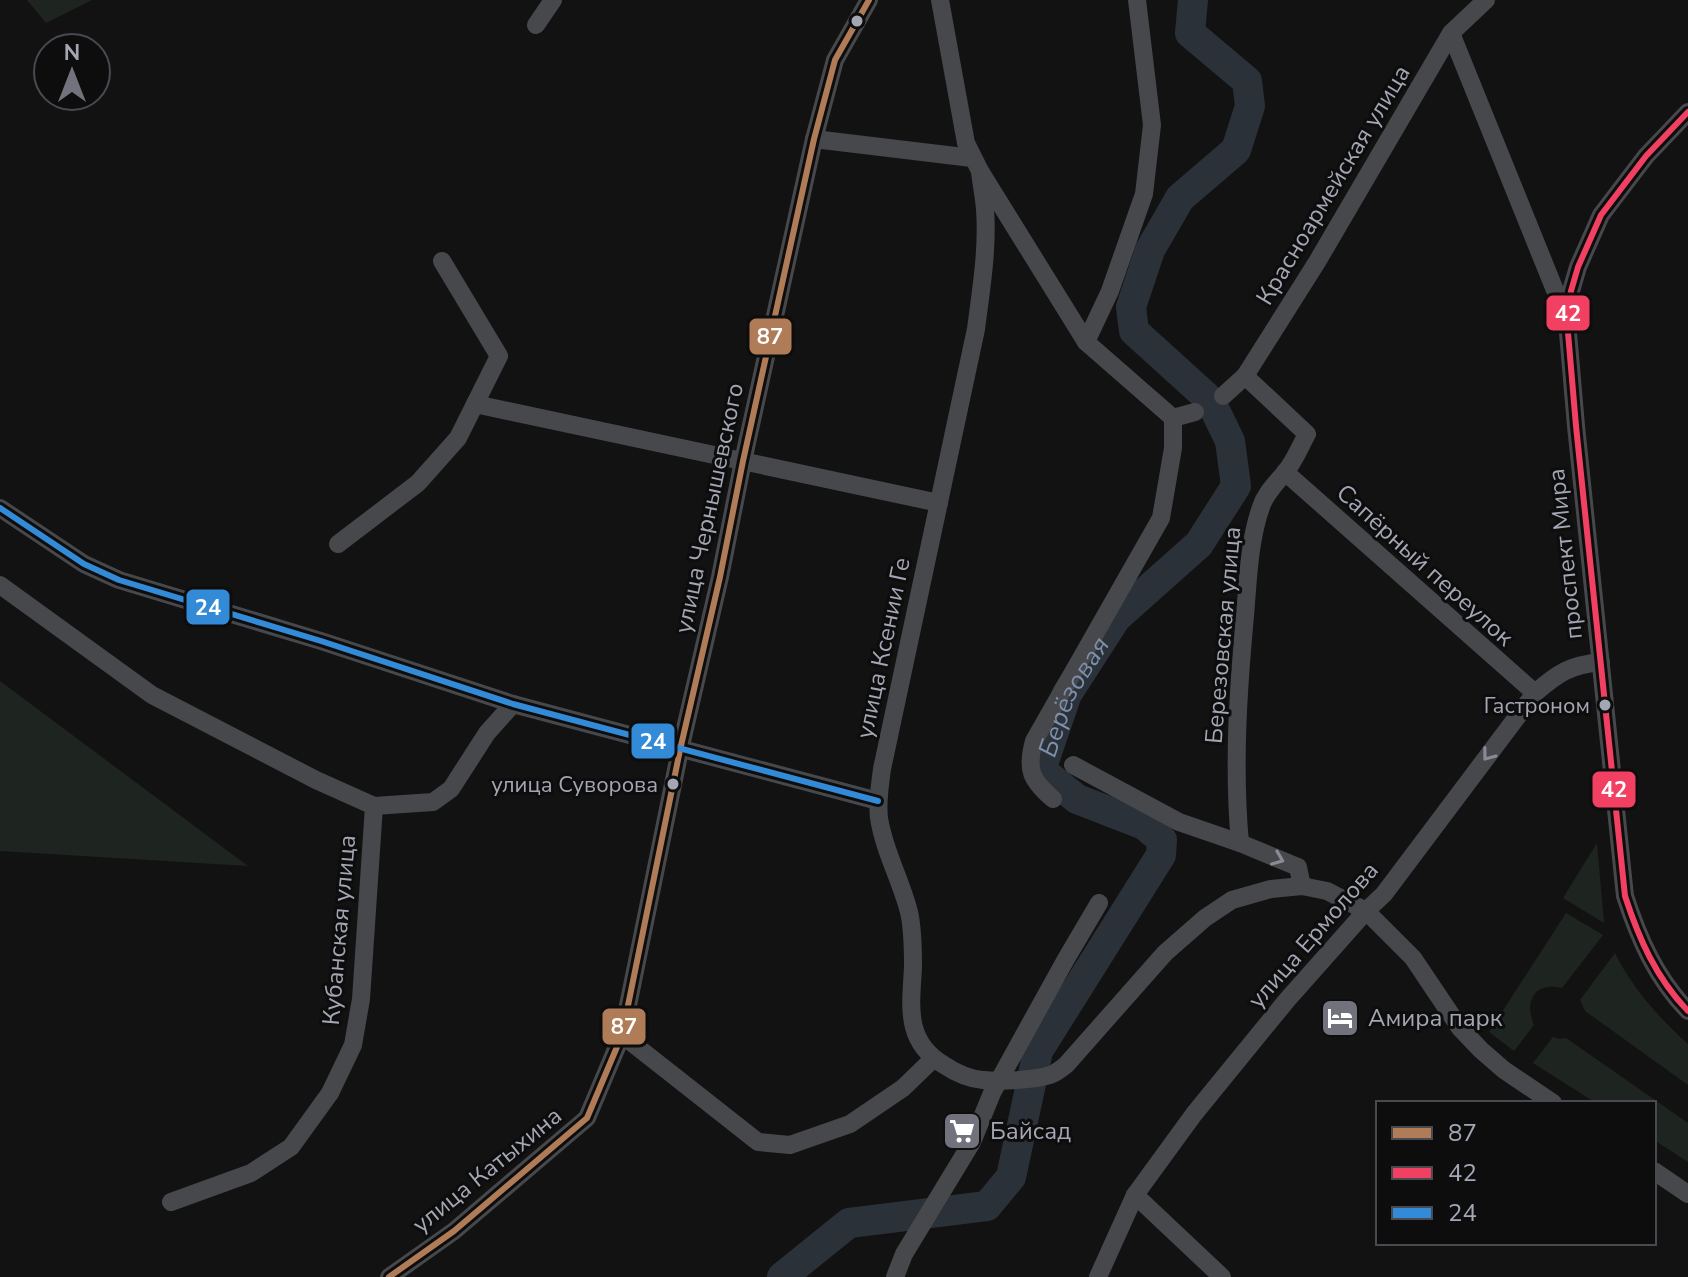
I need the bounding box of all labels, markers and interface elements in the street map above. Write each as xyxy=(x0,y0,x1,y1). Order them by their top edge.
unlabelled marker xyxy=(849,13,865,29)
north arrow xyxy=(32,32,112,112)
text: N xyxy=(64,38,80,68)
street label: Красноармейская улица xyxy=(1249,59,1417,311)
line badge: 42 xyxy=(1545,294,1591,332)
text: 42 xyxy=(1555,299,1581,329)
line badge: 87 xyxy=(748,317,793,356)
text: 87 xyxy=(757,322,783,352)
street label: улица Чернышевского xyxy=(667,380,751,636)
street label: проспект Мира xyxy=(1540,467,1590,641)
street label: Сапёрный переулок xyxy=(1330,477,1521,653)
street label: Березовская улица xyxy=(1198,525,1248,745)
street label: улица Ксении Ге xyxy=(848,555,918,741)
line badge: 24 xyxy=(185,588,231,626)
text: 24 xyxy=(195,593,221,623)
water label: Берёзовая xyxy=(1030,630,1118,762)
place label: Гастроном xyxy=(1484,691,1590,721)
marker: Гастроном xyxy=(1597,697,1613,713)
line badge: 24 xyxy=(630,722,676,760)
text: 24 xyxy=(640,727,666,757)
one-way arrow xyxy=(1483,746,1497,761)
place label: улица Суворова xyxy=(491,770,658,800)
line badge: 42 xyxy=(1591,770,1637,809)
text: 42 xyxy=(1601,775,1627,805)
marker: улица Суворова xyxy=(665,776,681,792)
street label: Кубанская улица xyxy=(315,833,363,1027)
one-way arrow xyxy=(1270,849,1284,865)
street label: улица Ермолова xyxy=(1241,855,1385,1015)
hotel icon: Амира парк xyxy=(1319,997,1361,1039)
place label: Амира парк xyxy=(1368,1002,1503,1034)
line badge: 87 xyxy=(601,1007,647,1046)
text: 87 xyxy=(611,1012,637,1042)
street label: улица Катыхина xyxy=(406,1100,568,1240)
legend xyxy=(1376,1101,1656,1245)
supermarket icon: Байсад xyxy=(941,1110,983,1152)
place label: Байсад xyxy=(990,1115,1071,1147)
text: 87 xyxy=(1448,1117,1477,1149)
text: 42 xyxy=(1448,1157,1477,1189)
text: 24 xyxy=(1448,1197,1477,1229)

